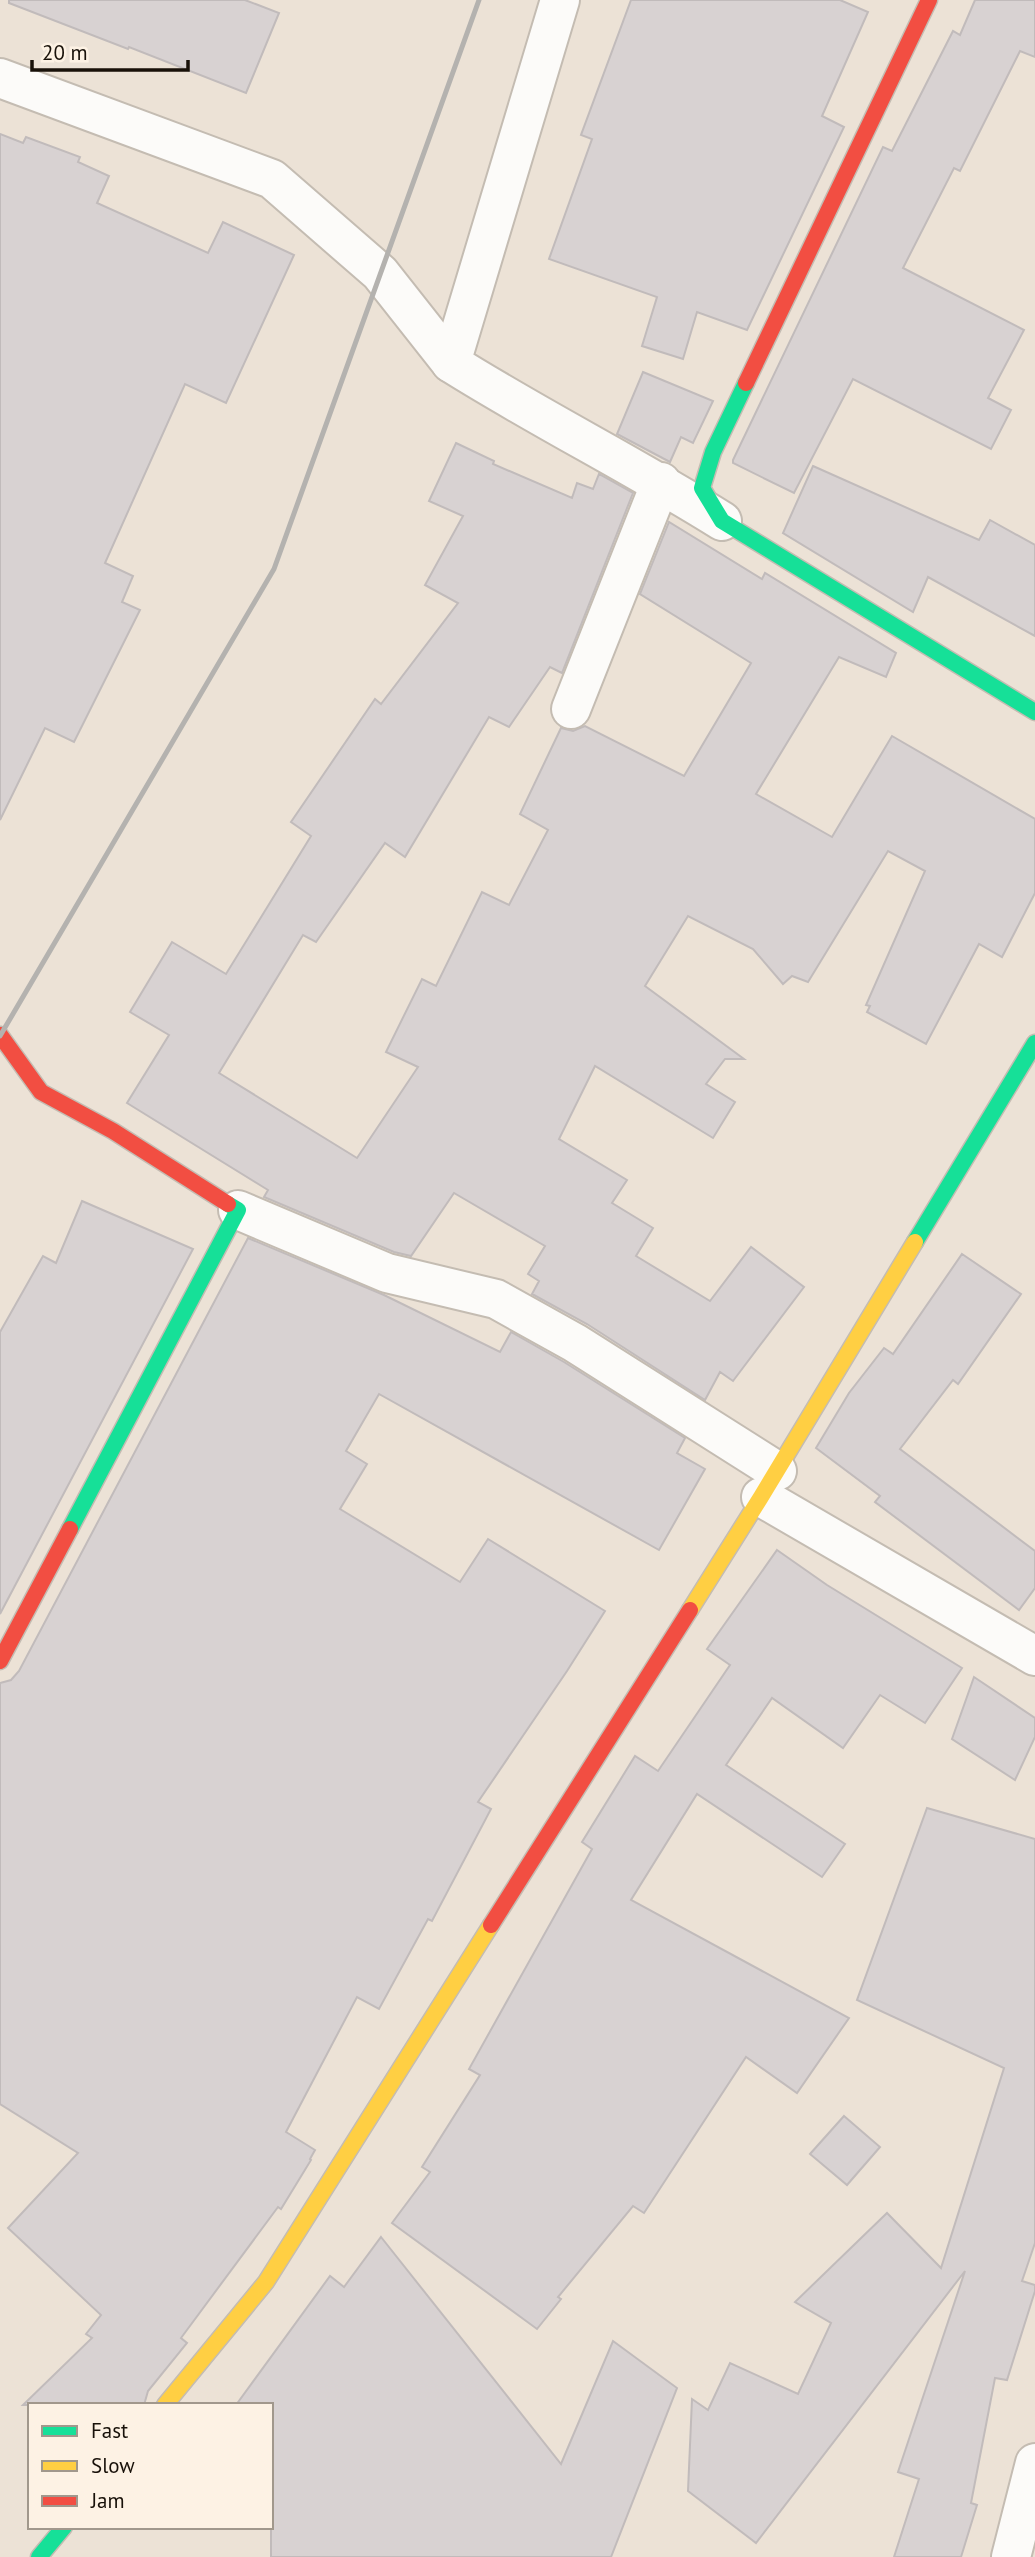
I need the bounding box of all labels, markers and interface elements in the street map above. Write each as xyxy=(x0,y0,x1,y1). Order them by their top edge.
scale bar xyxy=(32,28,187,72)
text: 20 m xyxy=(42,39,88,66)
legend xyxy=(28,2403,273,2529)
text: Fast xyxy=(91,2417,128,2444)
text: Slow xyxy=(91,2452,135,2479)
text: Jam xyxy=(90,2487,125,2514)

